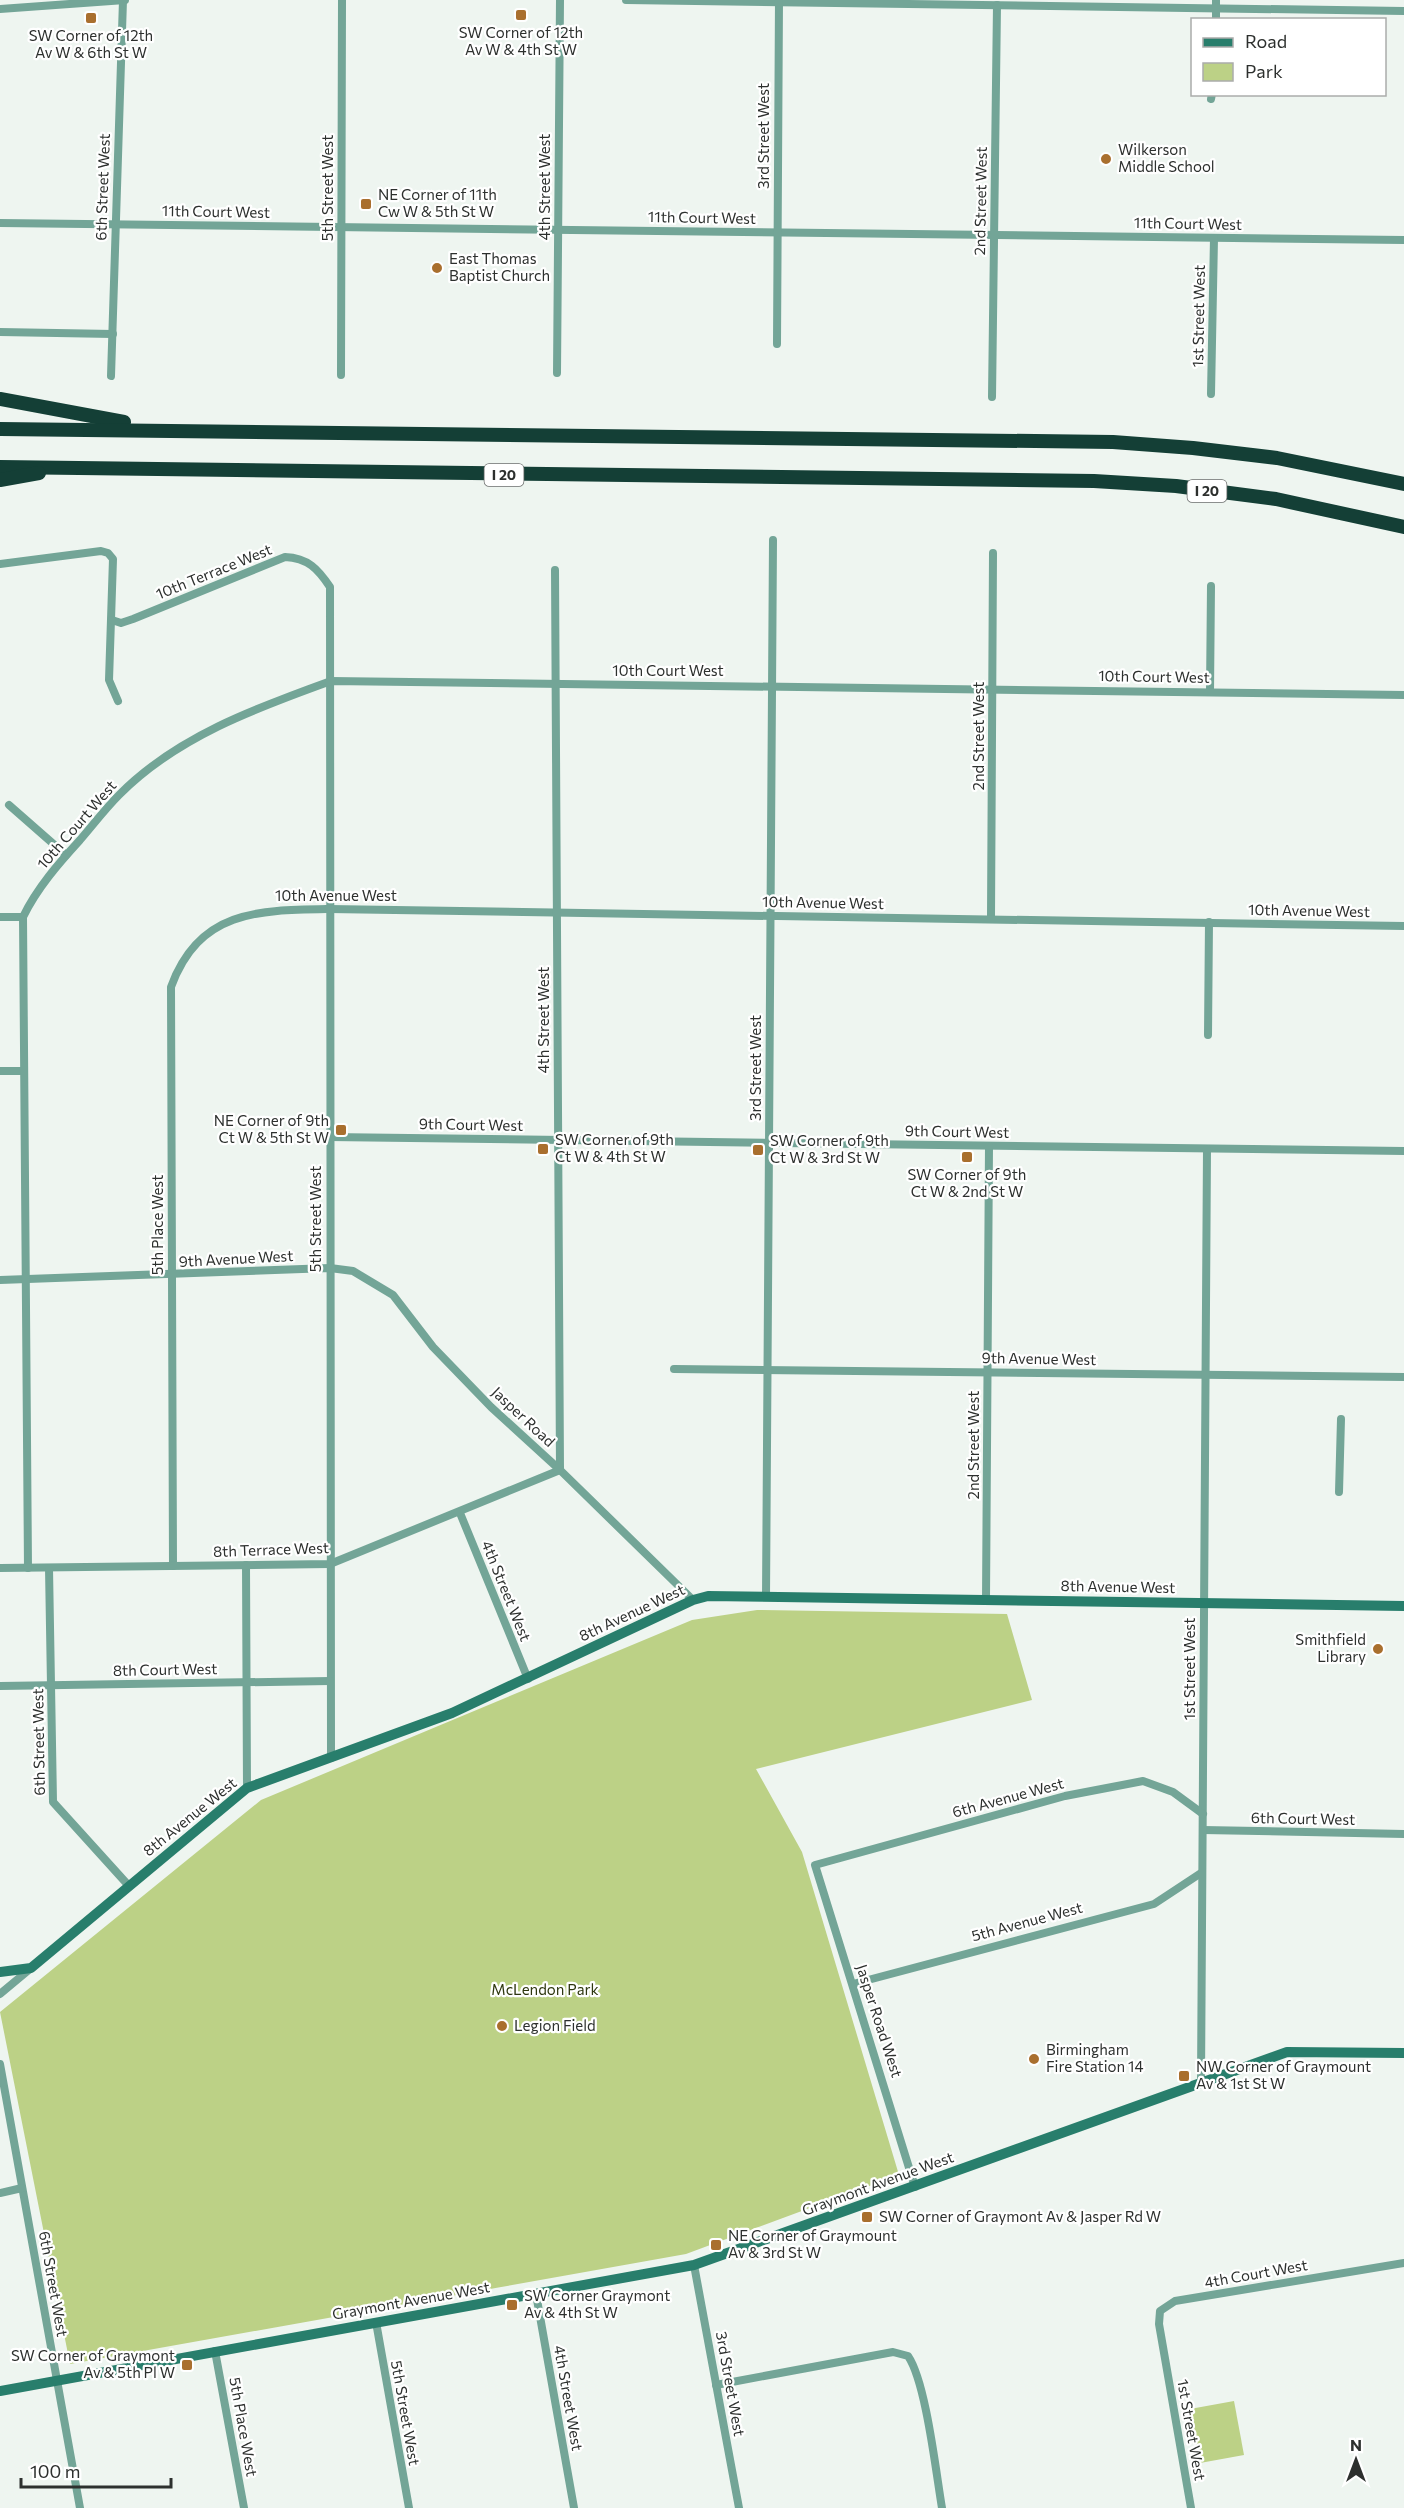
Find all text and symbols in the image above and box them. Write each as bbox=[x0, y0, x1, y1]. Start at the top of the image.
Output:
marker: SW Corner of 12th Av W & 4th St W bbox=[514, 8, 528, 22]
marker: SW Corner of 12th Av W & 6th St W bbox=[84, 11, 98, 25]
legend bbox=[1191, 18, 1386, 96]
place label: SW Corner of 12th Av W & 4th St W bbox=[459, 23, 583, 58]
place label: SW Corner of 12th Av W & 6th St W bbox=[29, 26, 153, 61]
text: Road bbox=[1245, 30, 1287, 52]
text: Park bbox=[1245, 60, 1283, 82]
street label: 3rd Street West bbox=[754, 83, 772, 189]
street label: 6th Street West bbox=[91, 133, 113, 241]
street label: 4th Street West bbox=[535, 134, 553, 240]
street label: 5th Street West bbox=[318, 135, 336, 241]
place label: Wilkerson Middle School bbox=[1118, 140, 1215, 175]
street label: 2nd Street West bbox=[970, 146, 990, 256]
marker: Wilkerson Middle School bbox=[1099, 152, 1113, 166]
place label: NE Corner of 11th Cw W & 5th St W bbox=[378, 185, 497, 220]
marker: NE Corner of 11th Cw W & 5th St W bbox=[359, 197, 373, 211]
street label: 11th Court West bbox=[162, 201, 270, 221]
street label: 11th Court West bbox=[648, 207, 756, 227]
street label: 11th Court West bbox=[1134, 213, 1242, 233]
place label: East Thomas Baptist Church bbox=[449, 249, 550, 284]
marker: East Thomas Baptist Church bbox=[430, 261, 444, 275]
street label: 1st Street West bbox=[1188, 265, 1208, 367]
road number: I 20 bbox=[484, 464, 524, 486]
road number: I 20 bbox=[1188, 480, 1226, 502]
street label: 10th Terrace West bbox=[153, 540, 274, 602]
street label: 10th Court West bbox=[612, 661, 724, 679]
street label: 10th Court West bbox=[1098, 666, 1210, 686]
street label: 2nd Street West bbox=[969, 682, 987, 790]
street label: 10th Court West bbox=[33, 776, 120, 872]
street label: 10th Avenue West bbox=[275, 886, 397, 904]
street label: 10th Avenue West bbox=[762, 892, 884, 912]
street label: 10th Avenue West bbox=[1248, 900, 1370, 920]
street label: 4th Street West bbox=[534, 967, 552, 1073]
street label: 3rd Street West bbox=[746, 1015, 764, 1121]
place label: NE Corner of 9th Ct W & 5th St W bbox=[214, 1111, 329, 1146]
street label: 9th Court West bbox=[419, 1114, 523, 1134]
street label: 9th Court West bbox=[905, 1121, 1009, 1141]
marker: NE Corner of 9th Ct W & 5th St W bbox=[334, 1123, 348, 1137]
place label: SW Corner of 9th Ct W & 4th St W bbox=[555, 1130, 674, 1165]
place label: SW Corner of 9th Ct W & 3rd St W bbox=[770, 1131, 889, 1166]
marker: SW Corner of 9th Ct W & 4th St W bbox=[536, 1142, 550, 1156]
marker: SW Corner of 9th Ct W & 3rd St W bbox=[751, 1143, 765, 1157]
marker: SW Corner of 9th Ct W & 2nd St W bbox=[960, 1150, 974, 1164]
place label: SW Corner of 9th Ct W & 2nd St W bbox=[908, 1165, 1026, 1200]
street label: 5th Street West bbox=[306, 1166, 324, 1272]
street label: 5th Place West bbox=[148, 1175, 166, 1275]
street label: 9th Avenue West bbox=[178, 1246, 294, 1270]
street label: 9th Avenue West bbox=[982, 1348, 1097, 1368]
street label: Jasper Road bbox=[488, 1383, 559, 1450]
street label: 2nd Street West bbox=[964, 1391, 982, 1499]
street label: 8th Terrace West bbox=[213, 1538, 329, 1560]
street label: 4th Street West bbox=[479, 1538, 535, 1644]
street label: 8th Avenue West bbox=[1061, 1576, 1176, 1596]
street label: 8th Avenue West bbox=[576, 1580, 687, 1644]
street label: 1st Street West bbox=[1180, 1618, 1198, 1720]
place label: Smithfield Library bbox=[1295, 1630, 1366, 1665]
marker: Smithfield Library bbox=[1371, 1642, 1385, 1656]
street label: 8th Court West bbox=[113, 1659, 217, 1679]
street label: 6th Street West bbox=[28, 1688, 48, 1796]
street label: 8th Avenue West bbox=[139, 1773, 240, 1859]
street label: 6th Avenue West bbox=[950, 1773, 1065, 1821]
street label: 6th Court West bbox=[1251, 1808, 1355, 1828]
street label: 5th Avenue West bbox=[969, 1898, 1084, 1945]
street label: Jasper Road West bbox=[853, 1962, 907, 2079]
park label: McLendon Park bbox=[491, 1980, 599, 1998]
place label: Legion Field bbox=[514, 2016, 596, 2034]
marker: Legion Field bbox=[495, 2019, 509, 2033]
place label: Birmingham Fire Station 14 bbox=[1046, 2040, 1143, 2075]
marker: Birmingham Fire Station 14 bbox=[1027, 2052, 1041, 2066]
place label: NW Corner of Graymount Av & 1st St W bbox=[1196, 2057, 1371, 2092]
marker: NW Corner of Graymount Av & 1st St W bbox=[1177, 2069, 1191, 2083]
street label: Graymont Avenue West bbox=[799, 2147, 956, 2219]
place label: SW Corner of Graymont Av & Jasper Rd W bbox=[879, 2207, 1161, 2225]
marker: SW Corner of Graymont Av & Jasper Rd W bbox=[860, 2210, 874, 2224]
place label: NE Corner of Graymount Av & 3rd St W bbox=[728, 2226, 897, 2261]
street label: 6th Street West bbox=[36, 2230, 72, 2338]
marker: NE Corner of Graymount Av & 3rd St W bbox=[709, 2238, 723, 2252]
street label: 4th Court West bbox=[1203, 2255, 1309, 2291]
street label: Graymont Avenue West bbox=[331, 2277, 491, 2323]
place label: SW Corner Graymont Av & 4th St W bbox=[524, 2286, 670, 2321]
marker: SW Corner Graymont Av & 4th St W bbox=[505, 2298, 519, 2312]
street label: 3rd Street West bbox=[713, 2330, 749, 2438]
street label: 4th Street West bbox=[551, 2344, 587, 2452]
place label: SW Corner of Graymont Av & 5th Pl W bbox=[11, 2346, 175, 2381]
marker: SW Corner of Graymont Av & 5th Pl W bbox=[180, 2358, 194, 2372]
street label: 5th Street West bbox=[388, 2359, 424, 2467]
street label: 5th Place West bbox=[226, 2376, 262, 2478]
street label: 1st Street West bbox=[1174, 2378, 1210, 2482]
north arrow bbox=[1326, 2430, 1386, 2490]
text: N bbox=[1350, 2435, 1362, 2454]
scale bar bbox=[21, 2451, 171, 2489]
text: 100 m bbox=[30, 2460, 80, 2482]

